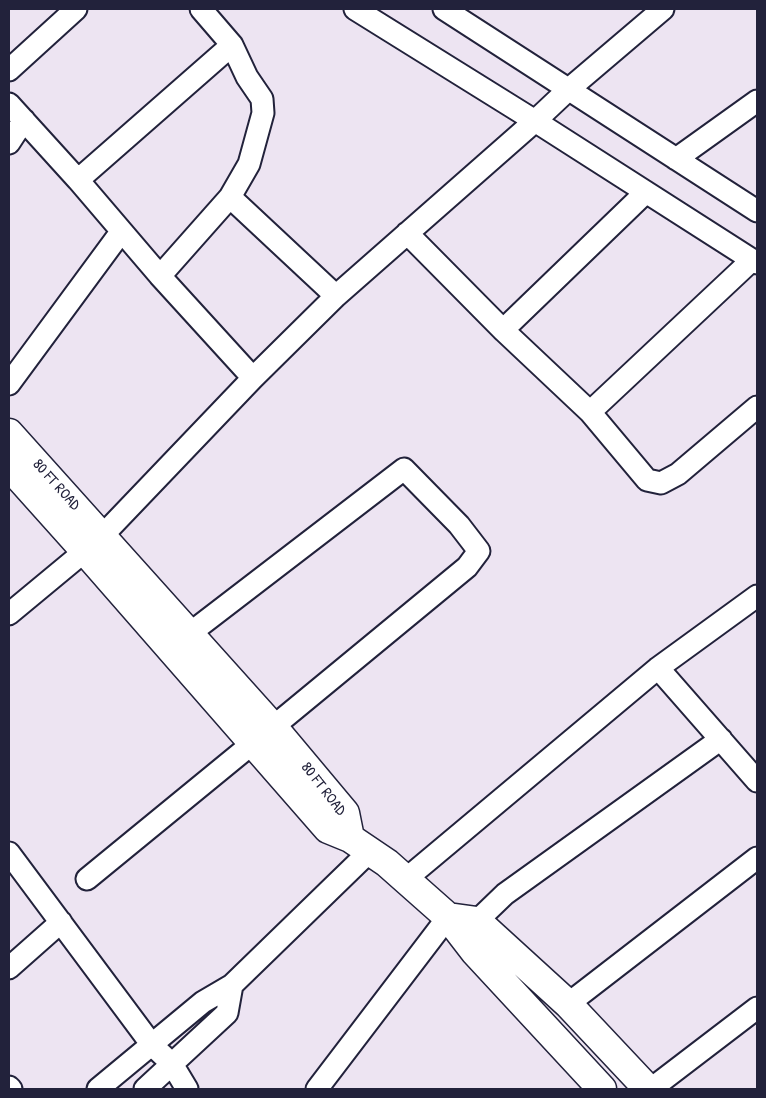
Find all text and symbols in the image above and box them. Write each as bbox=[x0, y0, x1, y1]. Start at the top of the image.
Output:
street label: 80 FT ROAD bbox=[28, 456, 84, 514]
street label: 80 FT ROAD bbox=[297, 759, 349, 819]

